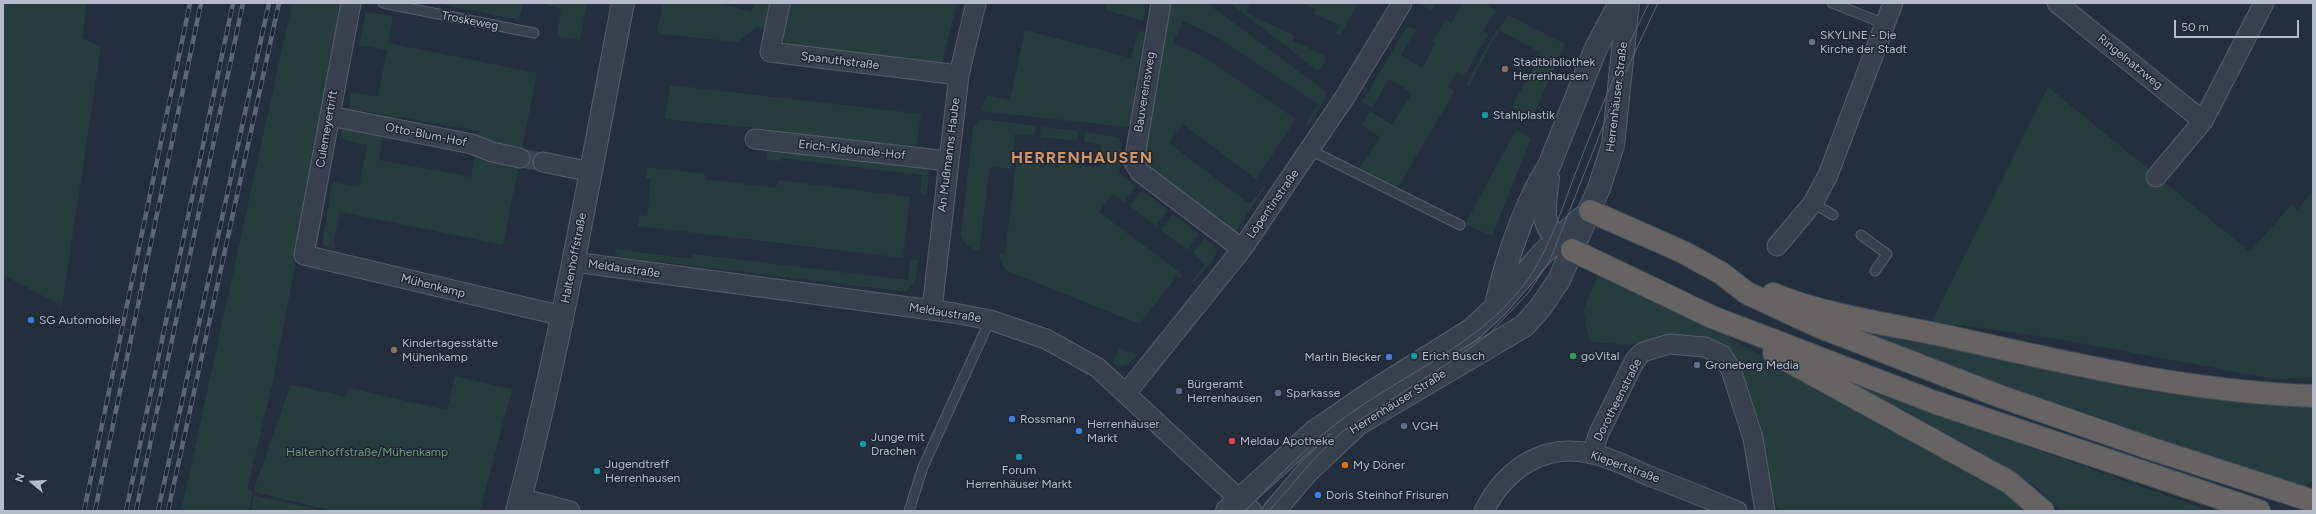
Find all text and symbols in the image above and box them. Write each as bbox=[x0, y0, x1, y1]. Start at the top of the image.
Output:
street label: Troskeweg bbox=[440, 8, 500, 34]
scale bar bbox=[2176, 12, 2301, 38]
text: 50 m bbox=[2181, 20, 2209, 34]
place label: SKYLINE - Die Kirche der Stadt bbox=[1820, 28, 1907, 56]
street label: Ringelnatzweg bbox=[2095, 31, 2165, 93]
marker: SKYLINE - Die Kirche der Stadt bbox=[1807, 37, 1817, 47]
street label: Herrenhäuser Straße bbox=[1603, 41, 1631, 153]
street label: Spanuthstraße bbox=[800, 49, 880, 73]
street label: Bauvereinsweg bbox=[1132, 51, 1158, 133]
place label: Stadtbibliothek Herrenhausen bbox=[1513, 55, 1595, 83]
marker: Stadtbibliothek Herrenhausen bbox=[1500, 64, 1510, 74]
street label: Culemeyertrift bbox=[313, 89, 341, 169]
street label: An Mußmanns Haube bbox=[935, 97, 963, 213]
place label: Stahlplastik bbox=[1493, 108, 1555, 122]
marker: Stahlplastik bbox=[1480, 110, 1490, 120]
street label: Otto-Blum-Hof bbox=[384, 120, 468, 150]
street label: Erich-Klabunde-Hof bbox=[798, 137, 906, 163]
district label: HERRENHAUSEN bbox=[1011, 148, 1153, 168]
street label: Löpentinstraße bbox=[1244, 167, 1302, 241]
street label: Haltenhoffstraße bbox=[558, 212, 590, 304]
street label: Meldaustraße bbox=[587, 257, 661, 281]
street label: Mühenkamp bbox=[399, 271, 467, 301]
street label: Meldaustraße bbox=[908, 300, 982, 326]
place label: SG Automobile bbox=[39, 313, 121, 327]
marker: SG Automobile bbox=[26, 315, 36, 325]
place label: Kindertagesstätte Mühenkamp bbox=[402, 336, 498, 364]
marker: Kindertagesstätte Mühenkamp bbox=[389, 345, 399, 355]
place label: Erich Busch bbox=[1422, 349, 1485, 363]
place label: goVital bbox=[1581, 349, 1619, 363]
place label: Martin Blecker bbox=[1304, 350, 1381, 364]
marker: Erich Busch bbox=[1409, 351, 1419, 361]
marker: goVital bbox=[1568, 351, 1578, 361]
marker: Martin Blecker bbox=[1384, 352, 1394, 362]
street label: Dorotheenstraße bbox=[1591, 356, 1645, 444]
place label: Groneberg Media bbox=[1705, 358, 1799, 372]
marker: Groneberg Media bbox=[1692, 360, 1702, 370]
street label: Herrenhäuser Straße bbox=[1347, 366, 1449, 438]
place label: Bürgeramt Herrenhausen bbox=[1187, 377, 1262, 405]
marker: Bürgeramt Herrenhausen bbox=[1174, 386, 1184, 396]
place label: Sparkasse bbox=[1286, 386, 1340, 400]
marker: Sparkasse bbox=[1273, 388, 1283, 398]
place label: Rossmann bbox=[1020, 412, 1075, 426]
marker: Rossmann bbox=[1007, 414, 1017, 424]
place label: Herrenhäuser Markt bbox=[1087, 417, 1160, 445]
place label: VGH bbox=[1412, 419, 1438, 433]
marker: VGH bbox=[1399, 421, 1409, 431]
marker: Herrenhäuser Markt bbox=[1074, 426, 1084, 436]
place label: Junge mit Drachen bbox=[871, 430, 925, 458]
place label: Meldau Apotheke bbox=[1240, 434, 1334, 448]
marker: Meldau Apotheke bbox=[1227, 436, 1237, 446]
marker: Junge mit Drachen bbox=[858, 439, 868, 449]
park label: Haltenhoffstraße/Mühenkamp bbox=[286, 445, 448, 459]
street label: Kiepertstraße bbox=[1588, 448, 1662, 486]
marker: Forum Herrenhäuser Markt bbox=[1014, 452, 1024, 462]
place label: Jugendtreff Herrenhausen bbox=[605, 457, 680, 485]
place label: My Döner bbox=[1353, 458, 1405, 472]
marker: My Döner bbox=[1340, 460, 1350, 470]
north arrow bbox=[12, 462, 52, 502]
place label: Forum Herrenhäuser Markt bbox=[966, 463, 1072, 491]
marker: Jugendtreff Herrenhausen bbox=[592, 466, 602, 476]
text: N bbox=[13, 472, 28, 484]
place label: Doris Steinhof Frisuren bbox=[1326, 488, 1448, 502]
marker: Doris Steinhof Frisuren bbox=[1313, 490, 1323, 500]

